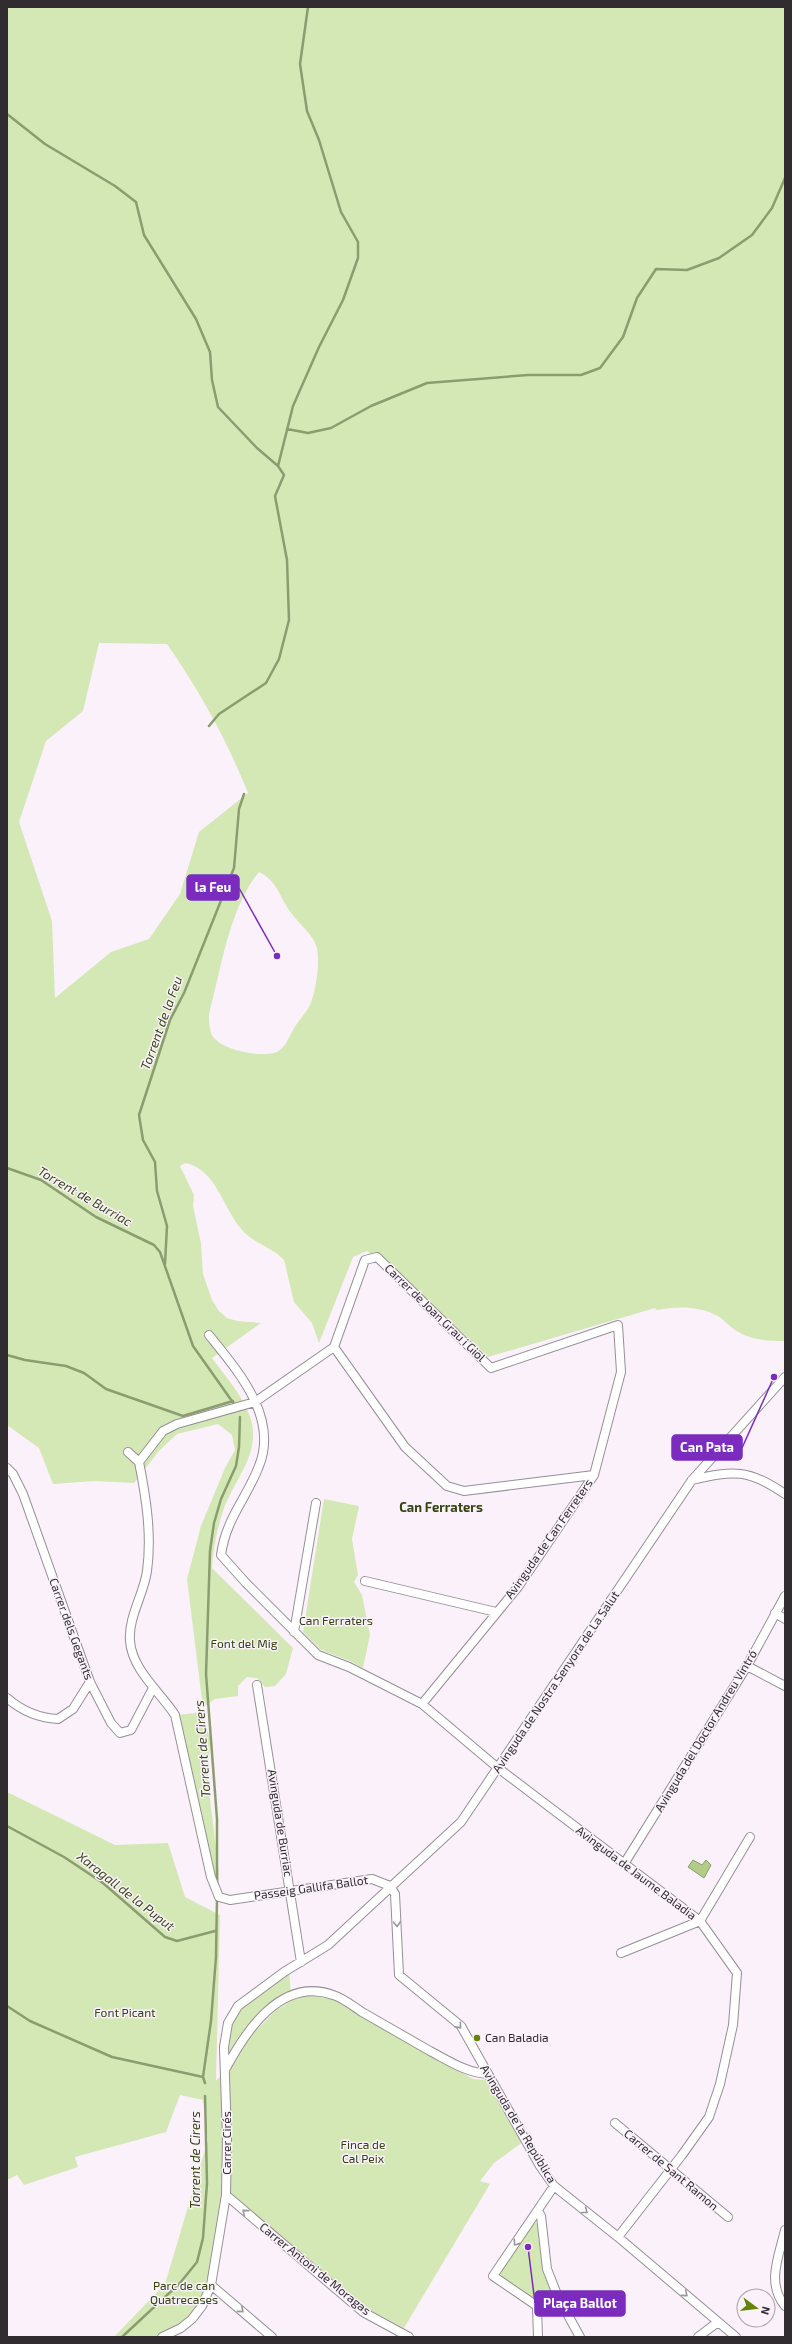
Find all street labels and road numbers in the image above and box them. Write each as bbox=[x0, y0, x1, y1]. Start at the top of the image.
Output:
street label: Carrer de Joan Grau i Giol bbox=[382, 1261, 489, 1364]
street label: Avinguda de Can Ferreters bbox=[501, 1476, 595, 1601]
street label: Carrer dels Gegants bbox=[47, 1576, 97, 1681]
street label: Avinguda de Nostra Senyora de La Salut bbox=[489, 1588, 622, 1775]
street label: Avinguda del Doctor Andreu Vintró bbox=[651, 1647, 759, 1814]
street label: Avinguda de Burriac bbox=[266, 1768, 296, 1878]
street label: Avinguda de Jaume Baladia bbox=[574, 1822, 699, 1922]
street label: Passeig Gallifa Ballot bbox=[253, 1872, 369, 1902]
street label: Avinguda de la República bbox=[478, 2062, 560, 2185]
street label: Carrer Cirés bbox=[219, 2111, 233, 2175]
street label: Carrer de Sant Ramon bbox=[622, 2126, 722, 2213]
street label: Carrer Antoni de Moragas bbox=[257, 2219, 374, 2317]

